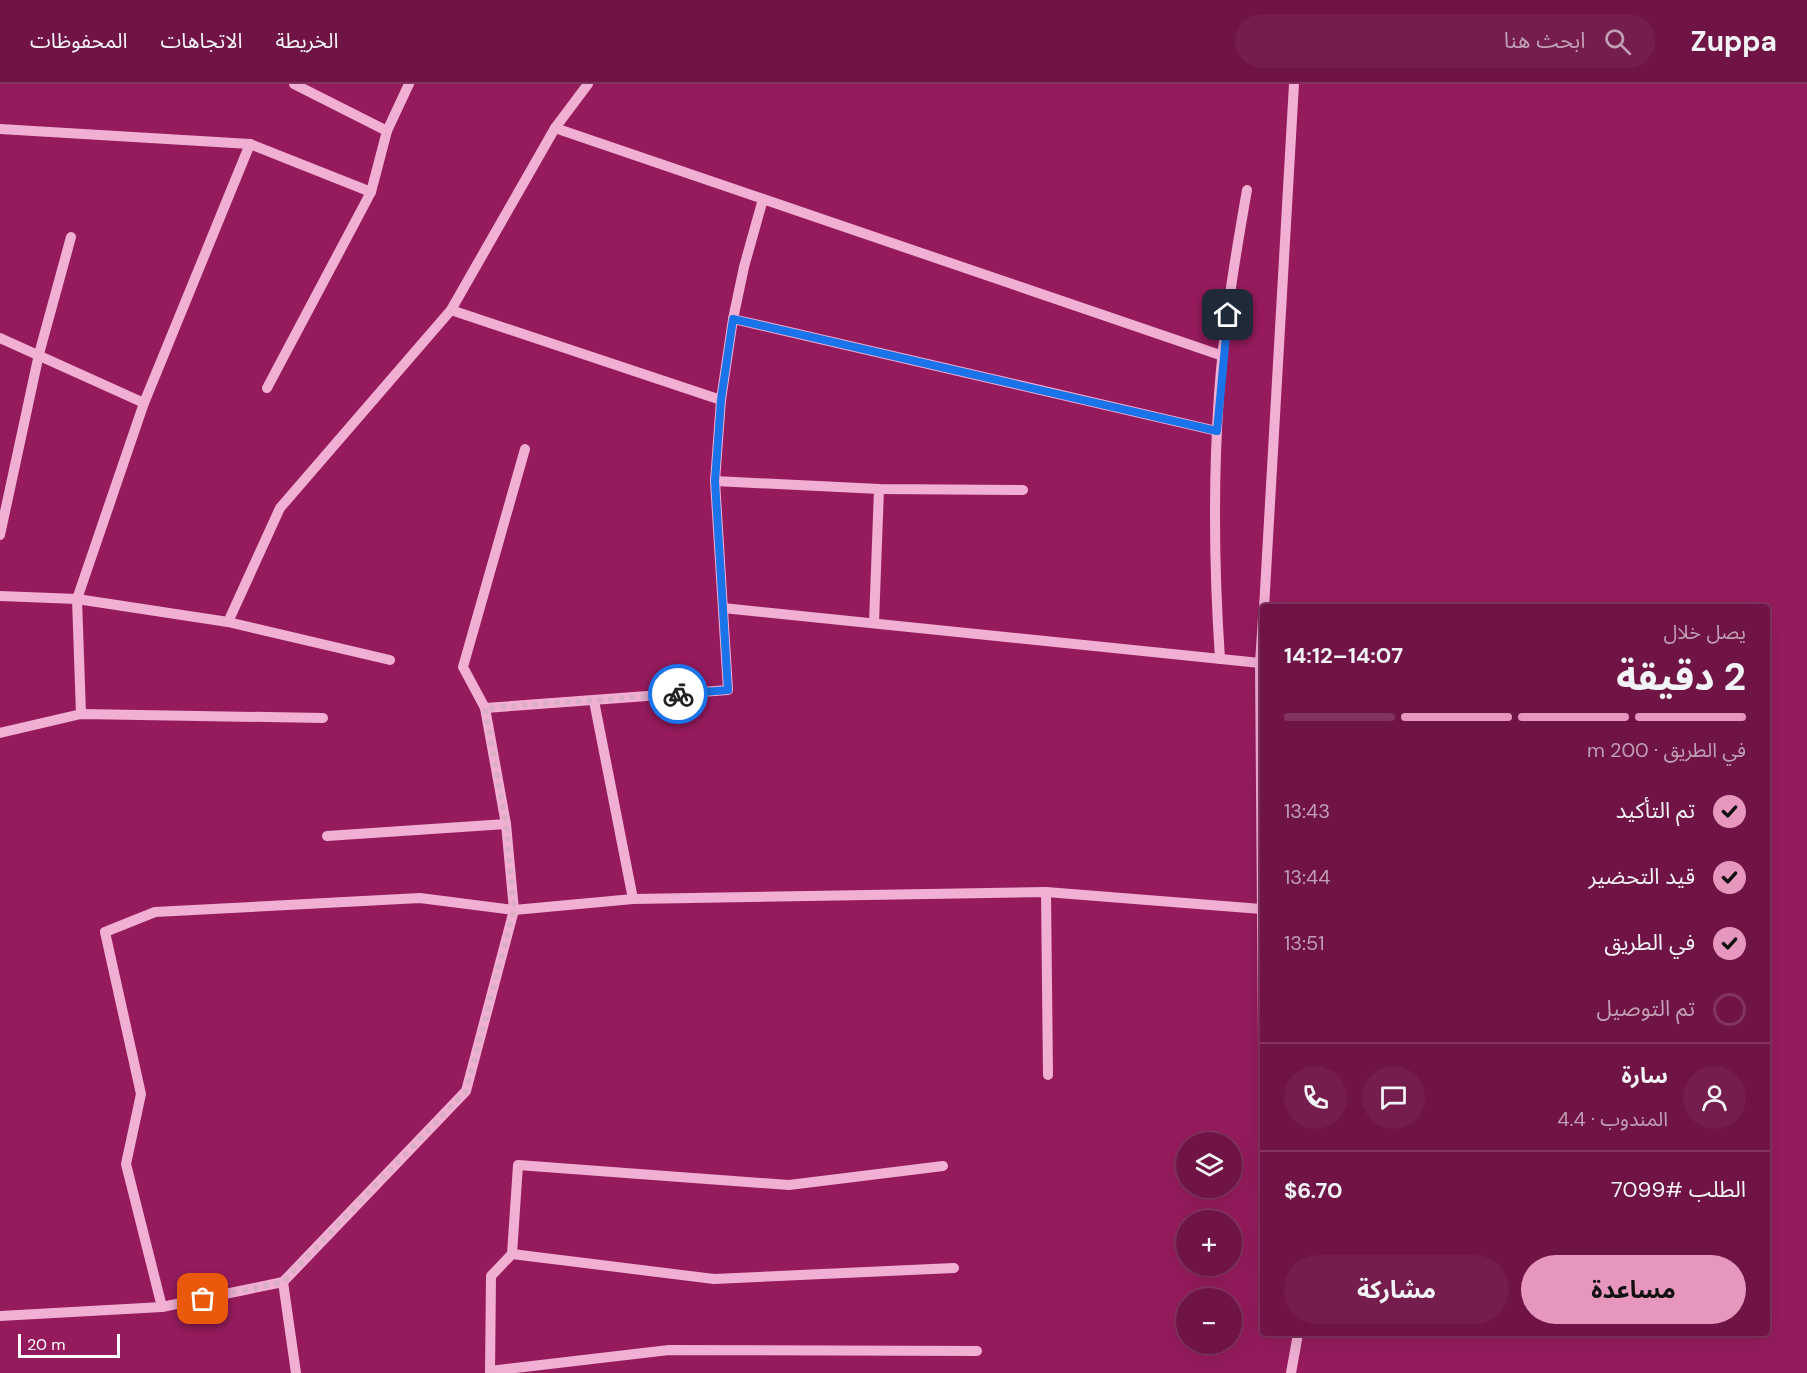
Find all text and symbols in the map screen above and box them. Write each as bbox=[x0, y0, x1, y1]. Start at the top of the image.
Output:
search box bbox=[1235, 14, 1655, 68]
text: Zuppa bbox=[1691, 23, 1777, 60]
icon: search bbox=[1601, 25, 1634, 58]
text: ابحث هنا bbox=[1504, 26, 1586, 55]
text: المحفوظات bbox=[30, 27, 127, 55]
text: الاتجاهات bbox=[160, 27, 242, 55]
text: الخريطة bbox=[275, 27, 338, 55]
pin bbox=[1202, 289, 1253, 340]
icon: home bbox=[1211, 298, 1244, 331]
text: يصل خلال bbox=[1663, 619, 1746, 645]
text: 14:07–14:12 bbox=[1284, 641, 1403, 670]
text: 2 دقيقة bbox=[1616, 651, 1746, 702]
courier bbox=[648, 664, 708, 724]
icon: bike bbox=[662, 678, 695, 711]
text: في الطريق · 200 m bbox=[1587, 737, 1746, 763]
icon: check bbox=[1713, 795, 1746, 828]
text: تم التأكيد bbox=[1616, 796, 1695, 825]
text: 13:43 bbox=[1284, 798, 1330, 824]
icon: check bbox=[1713, 861, 1746, 894]
text: قيد التحضير bbox=[1588, 862, 1695, 891]
text: 13:44 bbox=[1284, 864, 1330, 890]
icon: check bbox=[1713, 927, 1746, 960]
text: في الطريق bbox=[1604, 928, 1695, 957]
text: 13:51 bbox=[1284, 930, 1325, 956]
text: تم التوصيل bbox=[1597, 994, 1695, 1023]
text: سارة bbox=[1622, 1061, 1668, 1090]
button: phone bbox=[1284, 1066, 1347, 1129]
button: chat bbox=[1362, 1066, 1425, 1129]
button: person bbox=[1683, 1066, 1746, 1129]
text: المندوب · 4.4 bbox=[1557, 1106, 1668, 1132]
map controls bbox=[1176, 1132, 1242, 1354]
button: layers bbox=[1176, 1132, 1242, 1198]
text: الطلب #7099 bbox=[1611, 1175, 1746, 1204]
text: $6.70 bbox=[1284, 1176, 1343, 1205]
button: + bbox=[1176, 1210, 1242, 1276]
button: مشاركة bbox=[1284, 1255, 1509, 1324]
button: مساعدة bbox=[1521, 1255, 1746, 1324]
pin bbox=[177, 1273, 228, 1324]
icon: bag bbox=[186, 1282, 219, 1315]
button: − bbox=[1176, 1288, 1242, 1354]
scale bar bbox=[18, 1331, 120, 1358]
text: 20 m bbox=[27, 1334, 66, 1355]

